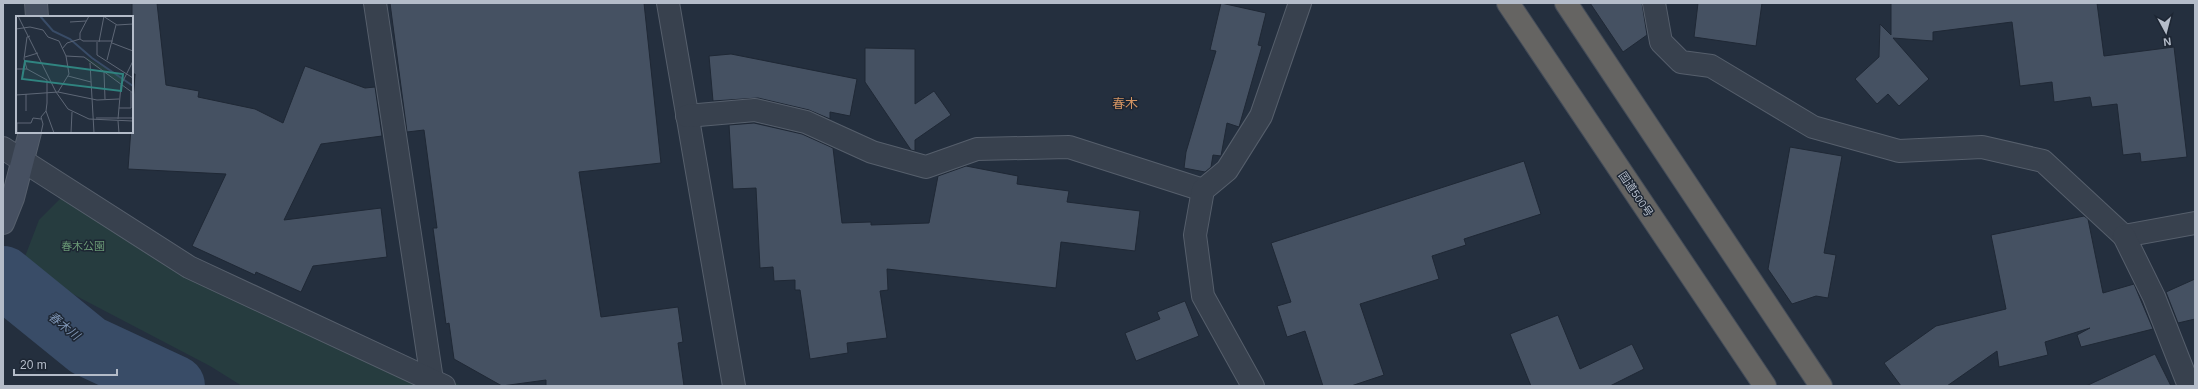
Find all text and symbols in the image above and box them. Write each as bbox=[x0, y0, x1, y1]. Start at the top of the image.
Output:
north arrow bbox=[2146, 12, 2186, 52]
inset map bbox=[16, 16, 133, 133]
text: N bbox=[2162, 35, 2172, 48]
district label: 春木 bbox=[1112, 96, 1138, 111]
street label: 国道500号 bbox=[1617, 169, 1655, 219]
park label: 春木公園 bbox=[61, 240, 105, 252]
water label: 春木川 bbox=[46, 309, 84, 344]
scale bar bbox=[14, 351, 117, 377]
text: 20 m bbox=[20, 358, 47, 372]

